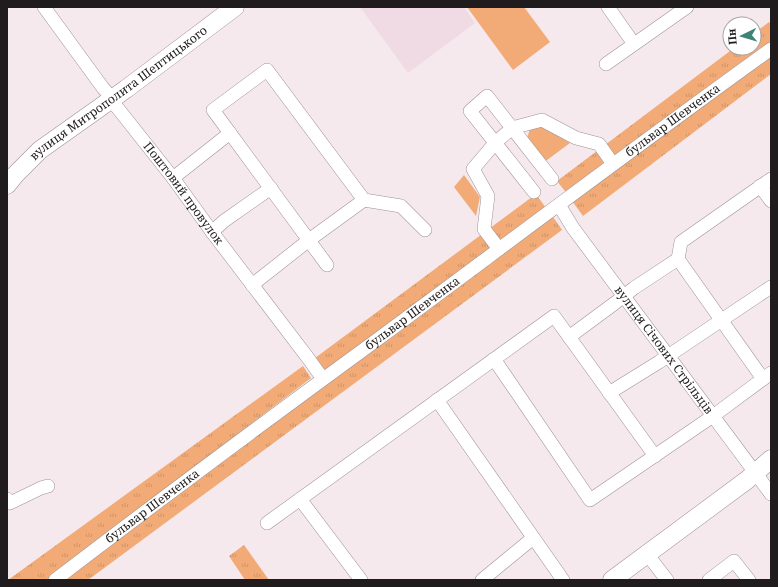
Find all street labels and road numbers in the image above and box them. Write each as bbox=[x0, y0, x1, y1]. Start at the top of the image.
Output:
street label: вулиця Митрополита Шептицького bbox=[25, 22, 211, 164]
street label: бульвар Шевченка bbox=[622, 79, 724, 161]
street label: Поштовий провулок bbox=[140, 138, 228, 249]
street label: бульвар Шевченка bbox=[361, 272, 463, 354]
street label: вулиця Січових Стрільців bbox=[611, 282, 718, 418]
street label: бульвар Шевченка bbox=[101, 465, 203, 547]

